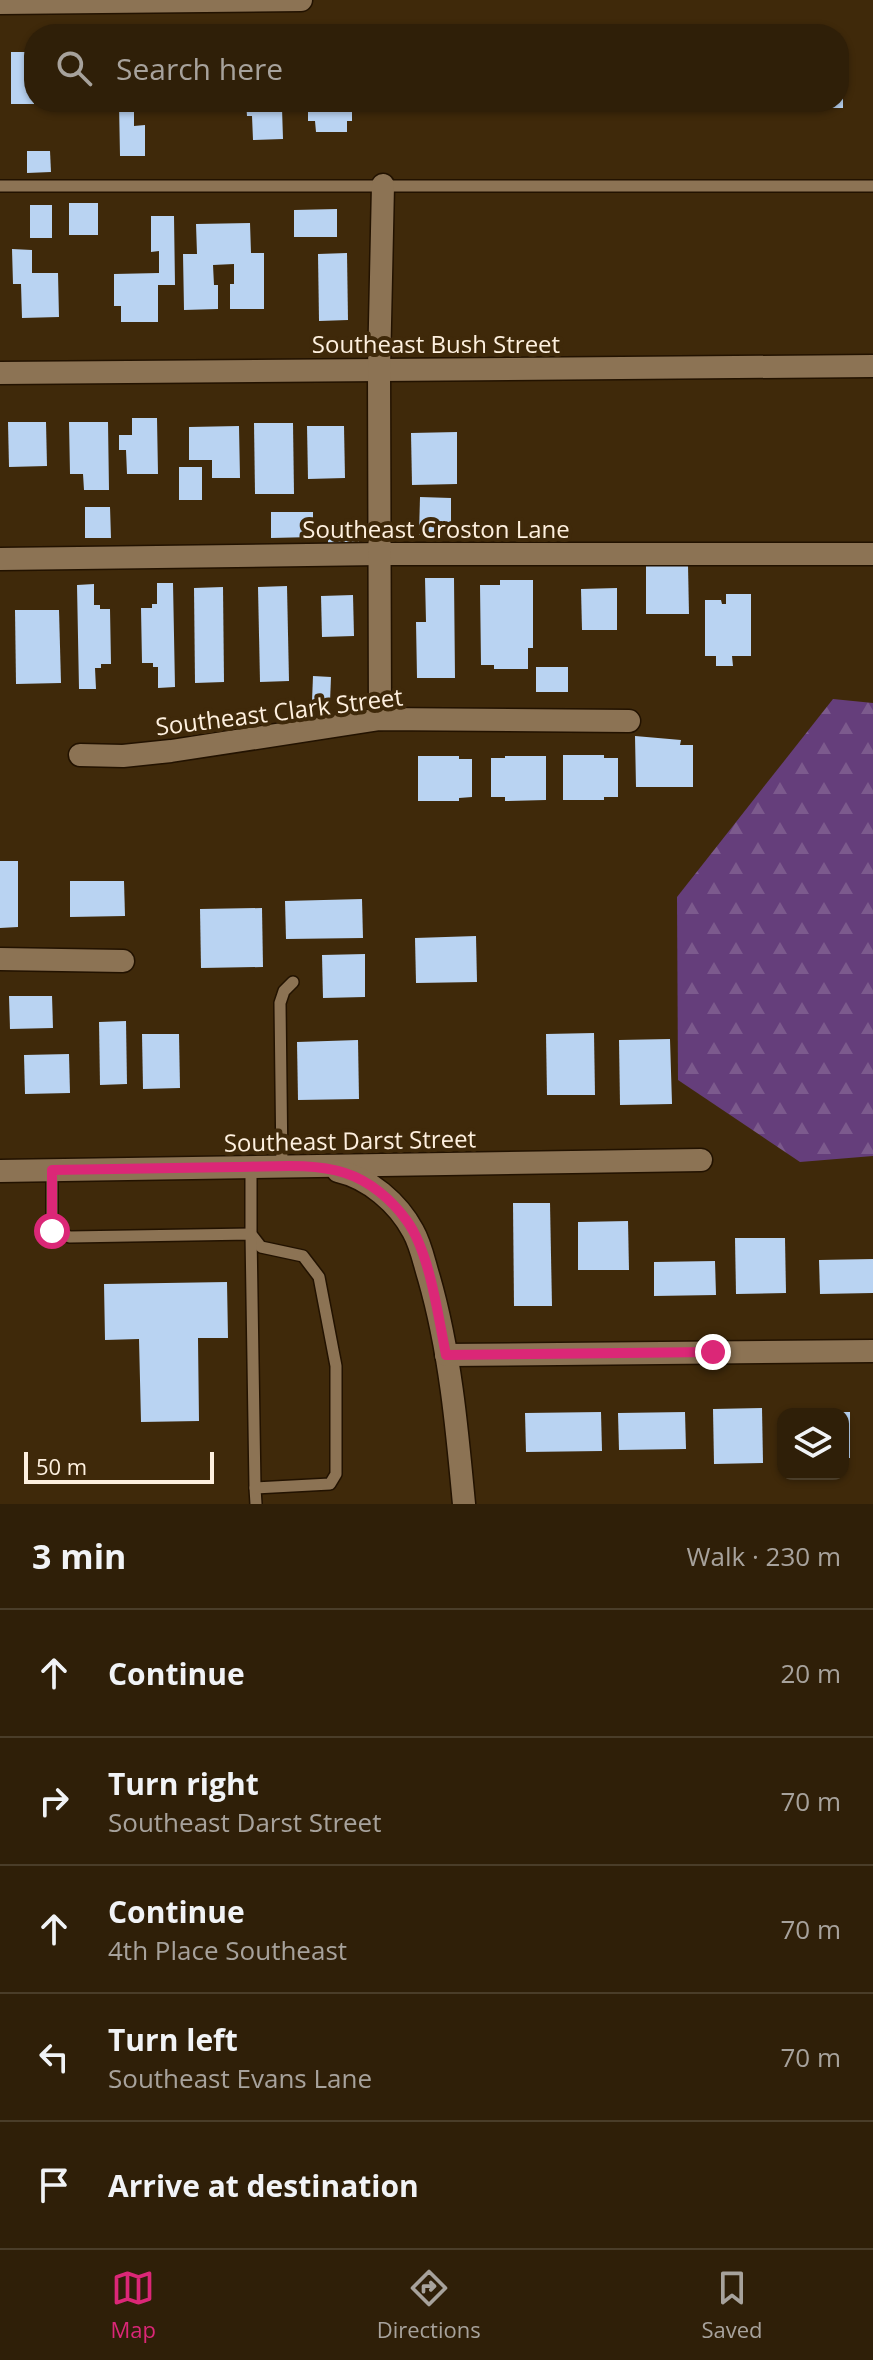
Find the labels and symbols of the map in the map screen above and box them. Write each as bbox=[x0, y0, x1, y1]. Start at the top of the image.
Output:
street label: Southeast Bush Street bbox=[312, 327, 560, 360]
street label: Southeast Croston Lane bbox=[302, 512, 570, 545]
street label: Southeast Clark Street bbox=[154, 679, 404, 743]
street label: Southeast Darst Street bbox=[224, 1121, 476, 1159]
route start bbox=[34, 1213, 70, 1249]
route end bbox=[695, 1334, 731, 1370]
scale bar bbox=[24, 1448, 214, 1484]

